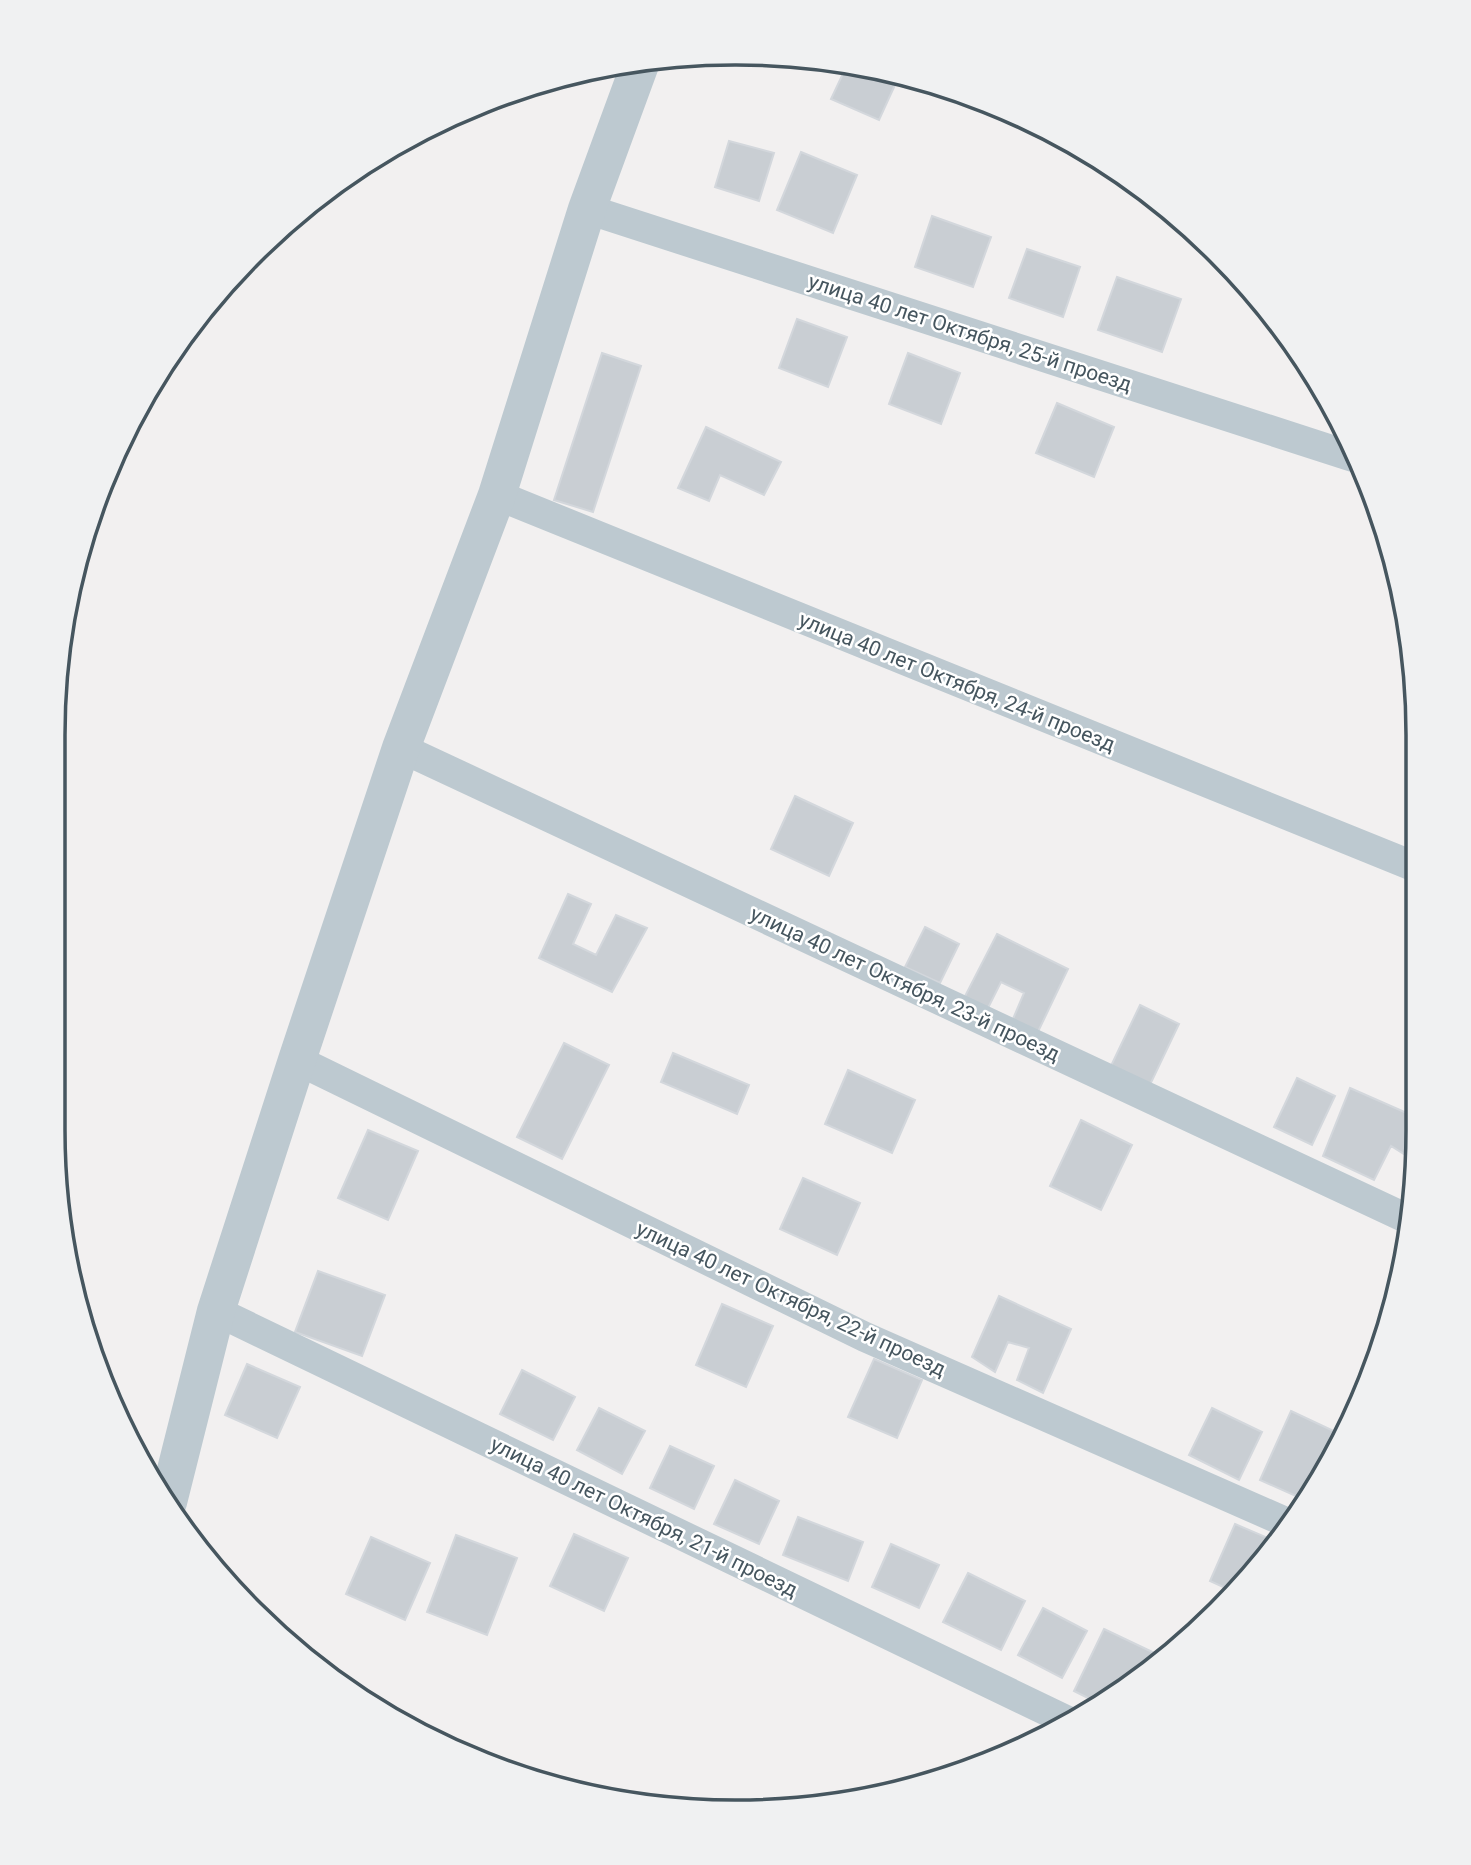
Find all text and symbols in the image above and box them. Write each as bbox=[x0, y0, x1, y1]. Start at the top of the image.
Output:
street label: улица 40 лет Октября, 25-й проезд bbox=[805, 269, 1135, 397]
street label: улица 40 лет Октября, 24-й проезд bbox=[795, 607, 1119, 757]
street label: улица 40 лет Октября, 23-й проезд bbox=[746, 902, 1064, 1067]
street label: улица 40 лет Октября, 22-й проезд bbox=[632, 1217, 950, 1382]
street label: улица 40 лет Октября, 21-й проезд bbox=[486, 1432, 802, 1602]

